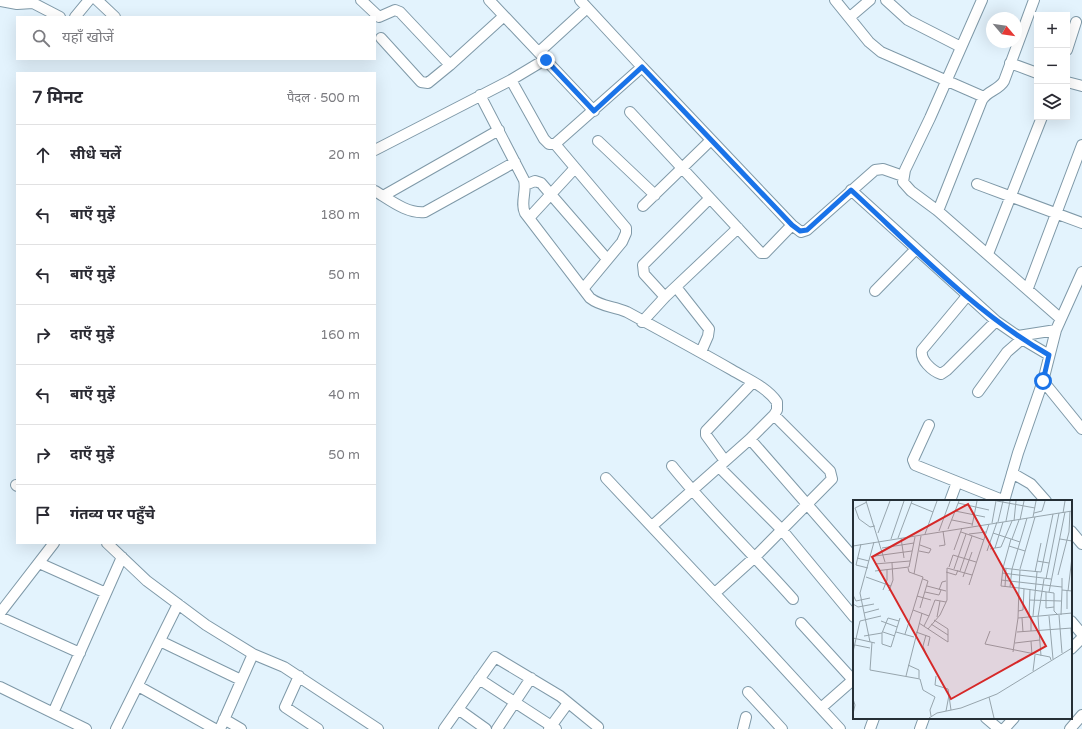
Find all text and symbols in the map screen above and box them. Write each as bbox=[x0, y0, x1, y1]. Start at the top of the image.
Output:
north arrow bbox=[986, 12, 1022, 48]
map controls bbox=[1034, 12, 1070, 120]
button: + bbox=[1034, 12, 1070, 48]
search box bbox=[16, 16, 376, 60]
icon: search bbox=[30, 27, 52, 49]
text: यहाँ खोजें bbox=[62, 28, 114, 46]
button: − bbox=[1034, 48, 1070, 84]
route end bbox=[537, 51, 555, 69]
button: layers bbox=[1034, 84, 1070, 120]
text: 7 मिनट bbox=[32, 87, 83, 108]
text: पैदल · 500 m bbox=[287, 90, 360, 106]
icon: ahead bbox=[32, 144, 54, 166]
text: सीधे चलें bbox=[70, 145, 121, 163]
text: 20 m bbox=[328, 147, 360, 163]
icon: left bbox=[32, 204, 54, 226]
text: बाएँ मुड़ें bbox=[70, 205, 115, 223]
text: 180 m bbox=[320, 207, 360, 223]
icon: left bbox=[32, 264, 54, 286]
text: बाएँ मुड़ें bbox=[70, 265, 115, 283]
text: 50 m bbox=[328, 267, 360, 283]
icon: right bbox=[32, 324, 54, 346]
text: दाएँ मुड़ें bbox=[70, 325, 114, 343]
text: 160 m bbox=[320, 327, 360, 343]
route start bbox=[1034, 372, 1052, 390]
icon: left bbox=[32, 384, 54, 406]
text: बाएँ मुड़ें bbox=[70, 385, 115, 403]
text: 40 m bbox=[328, 387, 360, 403]
icon: right bbox=[32, 444, 54, 466]
text: दाएँ मुड़ें bbox=[70, 445, 114, 463]
text: 50 m bbox=[328, 447, 360, 463]
inset map bbox=[853, 500, 1072, 719]
icon: arrive bbox=[32, 504, 54, 526]
text: गंतव्य पर पहुँचे bbox=[70, 505, 155, 523]

